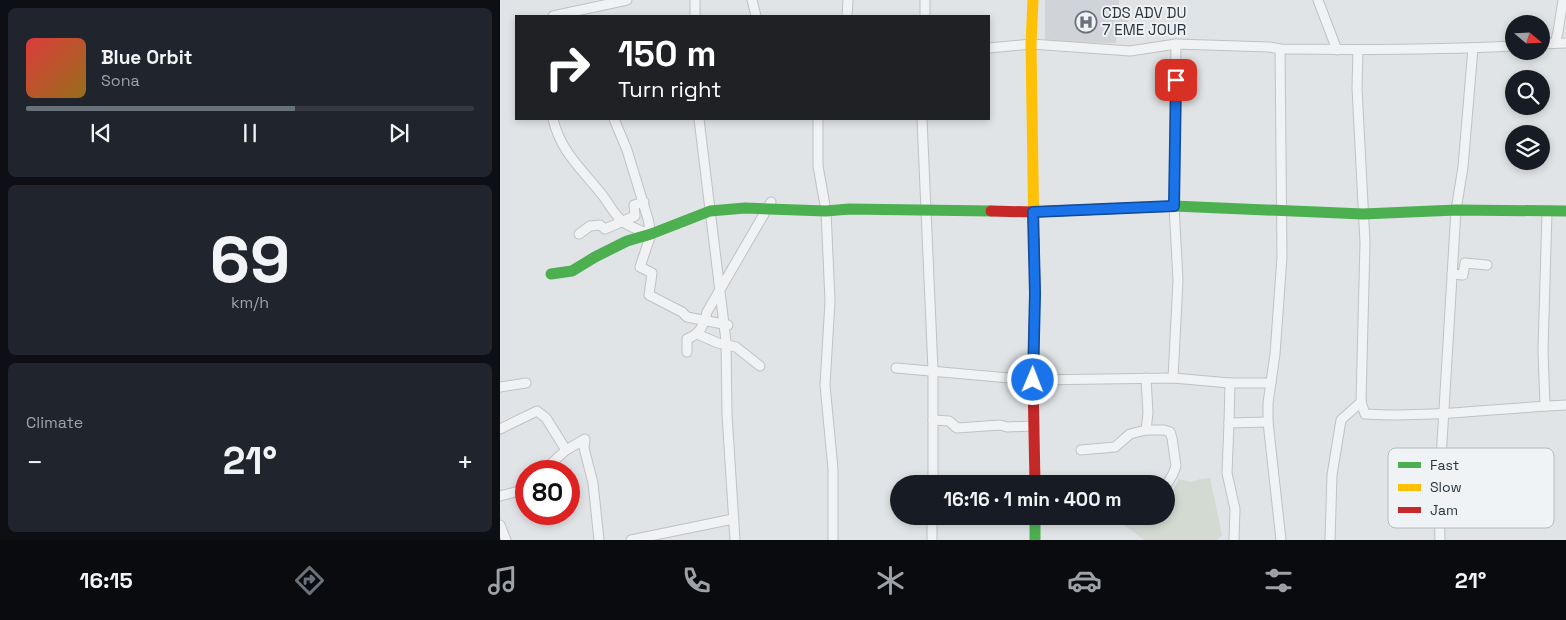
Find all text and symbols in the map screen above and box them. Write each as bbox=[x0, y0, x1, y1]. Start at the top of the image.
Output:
place label: CDS ADV DU 7 EME JOUR bbox=[1102, 3, 1186, 39]
hospital icon: CDS ADV DU 7 EME JOUR bbox=[1074, 10, 1098, 34]
north arrow bbox=[1505, 15, 1550, 60]
map controls bbox=[1505, 15, 1550, 170]
text: 150 m bbox=[618, 32, 716, 76]
icon: right bbox=[535, 35, 600, 100]
text: Blue Orbit bbox=[101, 45, 192, 70]
pin bbox=[1155, 59, 1197, 101]
icon: arrive bbox=[1162, 66, 1190, 94]
text: Sona bbox=[101, 70, 140, 91]
button: search bbox=[1505, 70, 1550, 115]
text: Turn right bbox=[618, 75, 721, 103]
icon: previous bbox=[87, 119, 115, 147]
icon: pause bbox=[236, 119, 264, 147]
icon: next bbox=[385, 119, 413, 147]
button: layers bbox=[1505, 125, 1550, 170]
text: 69 bbox=[210, 218, 290, 301]
text: km/h bbox=[231, 292, 269, 313]
position arrow bbox=[1006, 353, 1058, 405]
text: Climate bbox=[26, 412, 83, 433]
text: 21° bbox=[223, 437, 277, 485]
text: − bbox=[26, 444, 43, 480]
text: + bbox=[457, 444, 474, 480]
legend bbox=[1388, 448, 1554, 528]
text: Fast bbox=[1430, 456, 1459, 474]
speed limit sign: 80 bbox=[515, 460, 580, 525]
text: Slow bbox=[1430, 478, 1462, 496]
text: 16:16 · 1 min · 400 m bbox=[943, 487, 1122, 512]
text: Jam bbox=[1430, 501, 1458, 519]
icon: directions bbox=[292, 563, 327, 598]
icon: music bbox=[485, 563, 520, 598]
icon: phone bbox=[679, 563, 714, 598]
icon: climate bbox=[873, 563, 908, 598]
icon: car bbox=[1067, 563, 1102, 598]
icon: filters bbox=[1261, 563, 1296, 598]
text: 16:15 bbox=[79, 566, 133, 594]
text: 21° bbox=[1455, 566, 1487, 594]

